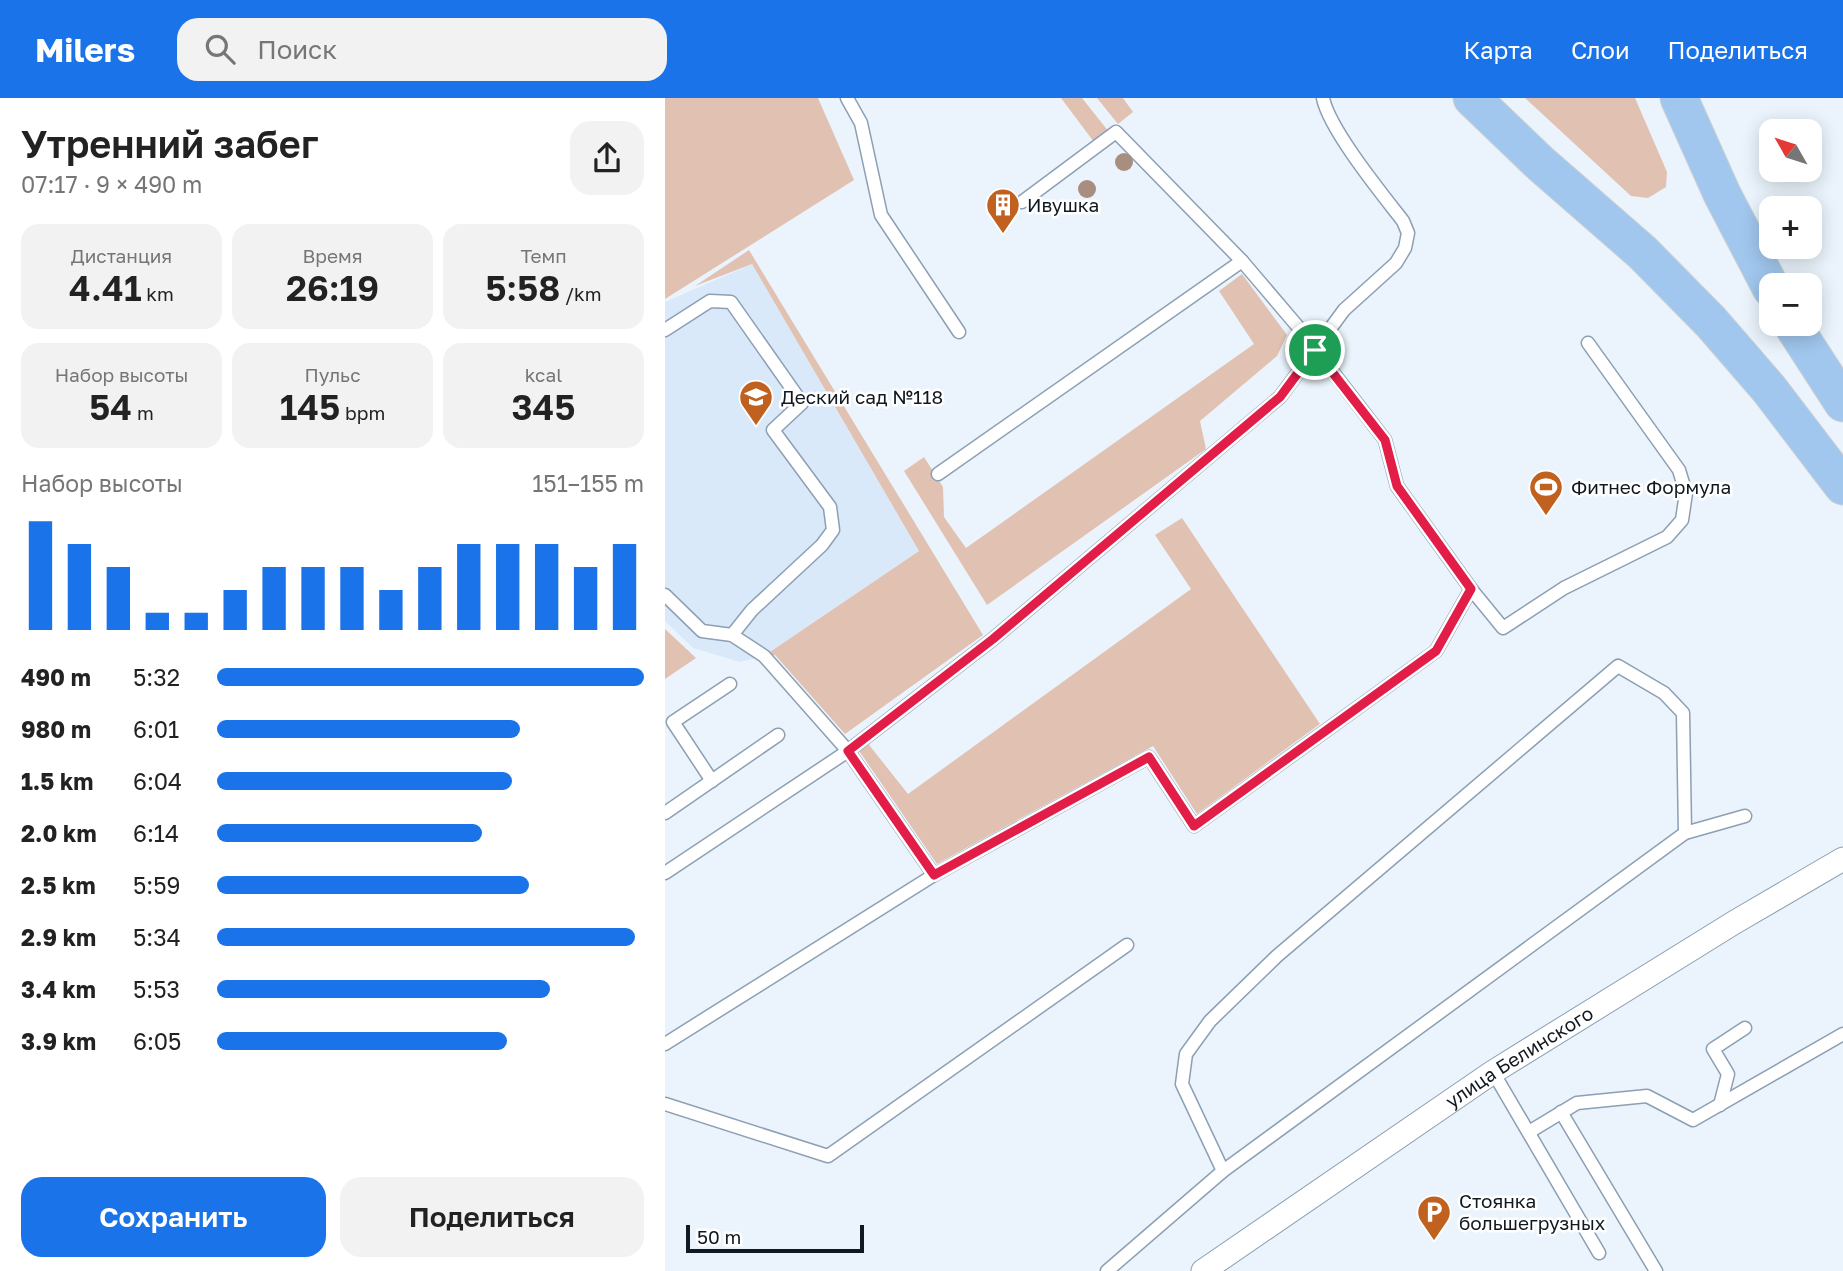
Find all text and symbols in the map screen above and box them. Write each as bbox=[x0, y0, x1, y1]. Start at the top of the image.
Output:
search box bbox=[177, 18, 667, 81]
text: Milers bbox=[35, 30, 135, 69]
icon: search bbox=[201, 30, 239, 68]
text: Поиск bbox=[257, 34, 337, 65]
text: Карта bbox=[1463, 35, 1533, 64]
text: Слои bbox=[1571, 35, 1630, 64]
text: Поделиться bbox=[1668, 35, 1808, 64]
north arrow bbox=[1759, 119, 1822, 182]
map controls bbox=[1759, 119, 1822, 336]
text: Утренний забег bbox=[21, 121, 319, 166]
button: share bbox=[570, 121, 644, 195]
text: 07:17 · 9 × 490 m bbox=[21, 170, 202, 198]
building icon: Ивушка bbox=[984, 186, 1022, 235]
place label: Ивушка bbox=[1027, 193, 1099, 216]
button: + bbox=[1759, 196, 1822, 259]
text: Дистанция bbox=[71, 244, 172, 267]
text: Время bbox=[303, 244, 362, 267]
text: Темп bbox=[520, 244, 567, 267]
text: 4.41 bbox=[69, 267, 142, 309]
text: 26:19 bbox=[286, 267, 379, 309]
text: 5:58 bbox=[485, 267, 560, 309]
button: − bbox=[1759, 273, 1822, 336]
text: km bbox=[142, 282, 174, 305]
text: /km bbox=[560, 282, 602, 305]
pin bbox=[1285, 320, 1345, 380]
icon: arrive bbox=[1296, 331, 1334, 369]
text: Набор высоты bbox=[55, 363, 188, 386]
text: Пульс bbox=[304, 363, 361, 386]
text: kcal bbox=[525, 363, 562, 386]
school or university icon: Деский сад №118 bbox=[737, 378, 775, 427]
place label: Деский сад №118 bbox=[781, 385, 943, 408]
text: 54 bbox=[89, 386, 132, 428]
text: 145 bbox=[280, 386, 340, 428]
text: 345 bbox=[511, 386, 576, 428]
text: m bbox=[132, 401, 154, 424]
text: bpm bbox=[340, 401, 385, 424]
sports icon: Фитнес Формула bbox=[1527, 468, 1565, 517]
text: Набор высоты bbox=[21, 469, 183, 497]
text: 151–155 m bbox=[532, 469, 644, 497]
place label: Фитнес Формула bbox=[1571, 475, 1731, 498]
text: 490 m bbox=[21, 663, 91, 691]
text: 5:32 bbox=[133, 663, 180, 691]
text: 980 m bbox=[21, 715, 91, 743]
text: 6:01 bbox=[133, 715, 179, 743]
text: 1.5 km bbox=[21, 767, 93, 795]
text: 6:04 bbox=[133, 767, 182, 795]
text: 2.0 km bbox=[21, 819, 97, 847]
text: 6:14 bbox=[133, 819, 179, 847]
text: 2.5 km bbox=[21, 871, 96, 899]
text: 5:59 bbox=[133, 871, 181, 899]
text: 2.9 km bbox=[21, 923, 96, 951]
text: 5:34 bbox=[133, 923, 181, 951]
text: 3.4 km bbox=[21, 975, 96, 1003]
text: 5:53 bbox=[133, 975, 180, 1003]
street label: улица Белинского bbox=[1441, 1001, 1597, 1112]
text: 3.9 km bbox=[21, 1027, 96, 1055]
text: 6:05 bbox=[133, 1027, 181, 1055]
button: Сохранить bbox=[21, 1177, 326, 1257]
button: Поделиться bbox=[340, 1177, 644, 1257]
place label: Стоянка большегрузных bbox=[1459, 1189, 1605, 1234]
parking icon: Стоянка большегрузных bbox=[1415, 1193, 1453, 1242]
scale bar bbox=[686, 1222, 865, 1254]
text: 50 m bbox=[697, 1225, 741, 1248]

